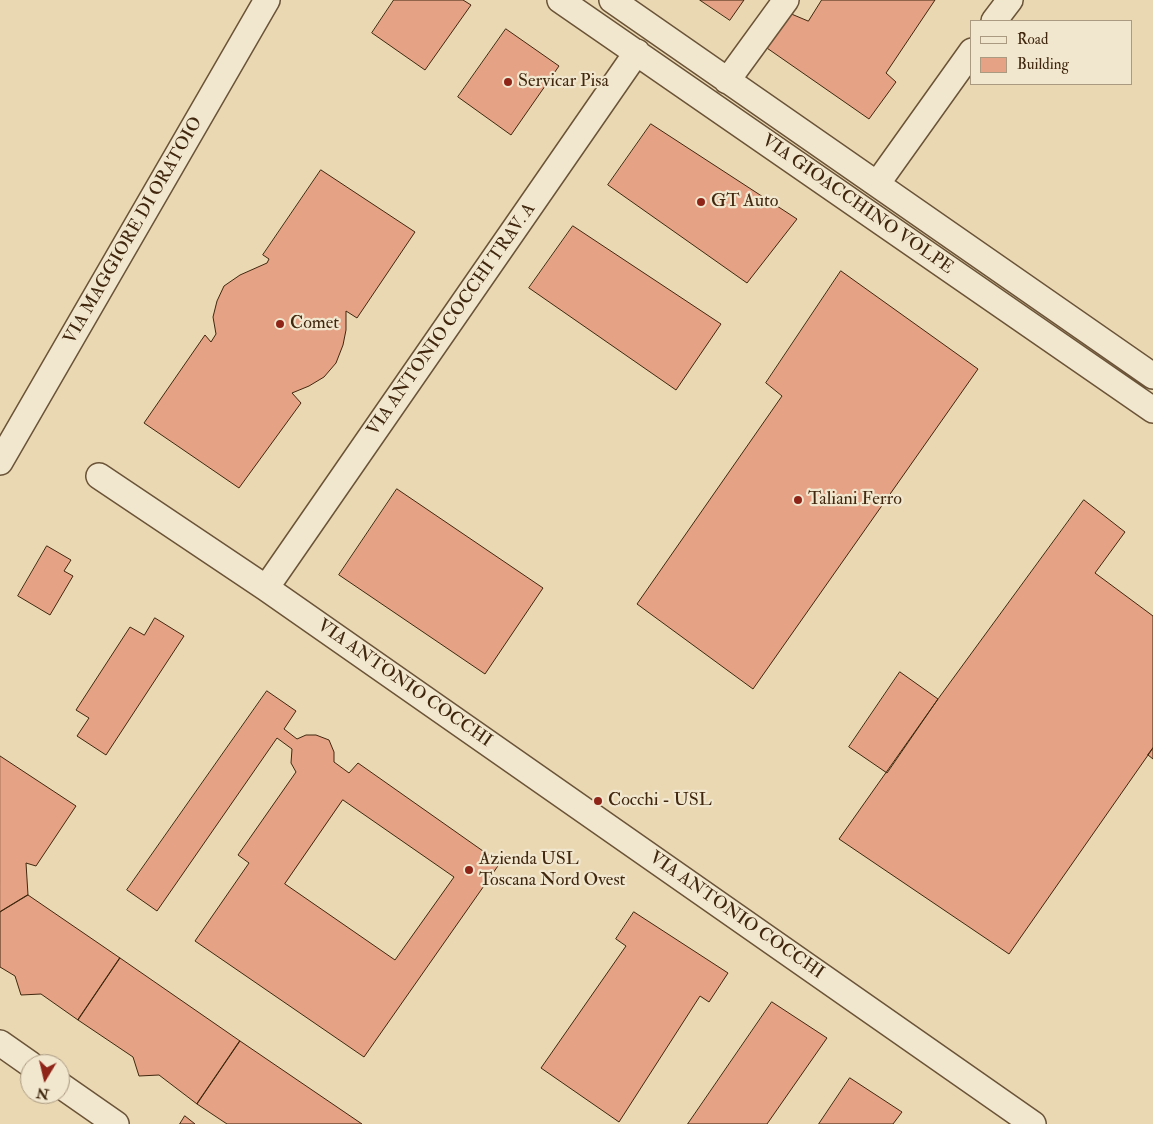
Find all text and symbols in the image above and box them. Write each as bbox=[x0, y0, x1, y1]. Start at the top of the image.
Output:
legend bbox=[970, 20, 1133, 85]
text: Road bbox=[1017, 30, 1048, 49]
text: Building bbox=[1017, 55, 1069, 74]
place label: Servicar Pisa bbox=[518, 71, 609, 93]
marker: Servicar Pisa bbox=[502, 76, 514, 88]
street label: VIA MAGGIORE DI ORATOIO bbox=[60, 114, 208, 348]
street label: VIA GIOACCHINO VOLPE bbox=[757, 130, 957, 280]
place label: GT Auto bbox=[711, 191, 778, 213]
marker: GT Auto bbox=[695, 196, 707, 208]
street label: VIA ANTONIO COCCHI TRAV. A bbox=[363, 200, 541, 440]
place label: Comet bbox=[290, 313, 339, 335]
marker: Comet bbox=[274, 318, 286, 330]
place label: Taliani Ferro bbox=[808, 489, 902, 511]
marker: Taliani Ferro bbox=[792, 494, 804, 506]
street label: VIA ANTONIO COCCHI bbox=[312, 615, 496, 753]
place label: Cocchi - USL bbox=[608, 790, 712, 812]
marker: Cocchi - USL bbox=[592, 795, 604, 807]
street label: VIA ANTONIO COCCHI bbox=[644, 847, 828, 985]
place label: Azienda USL Toscana Nord Ovest bbox=[479, 849, 625, 892]
marker: Azienda USL Toscana Nord Ovest bbox=[463, 864, 475, 876]
north arrow bbox=[20, 1054, 70, 1104]
text: N bbox=[35, 1084, 50, 1103]

